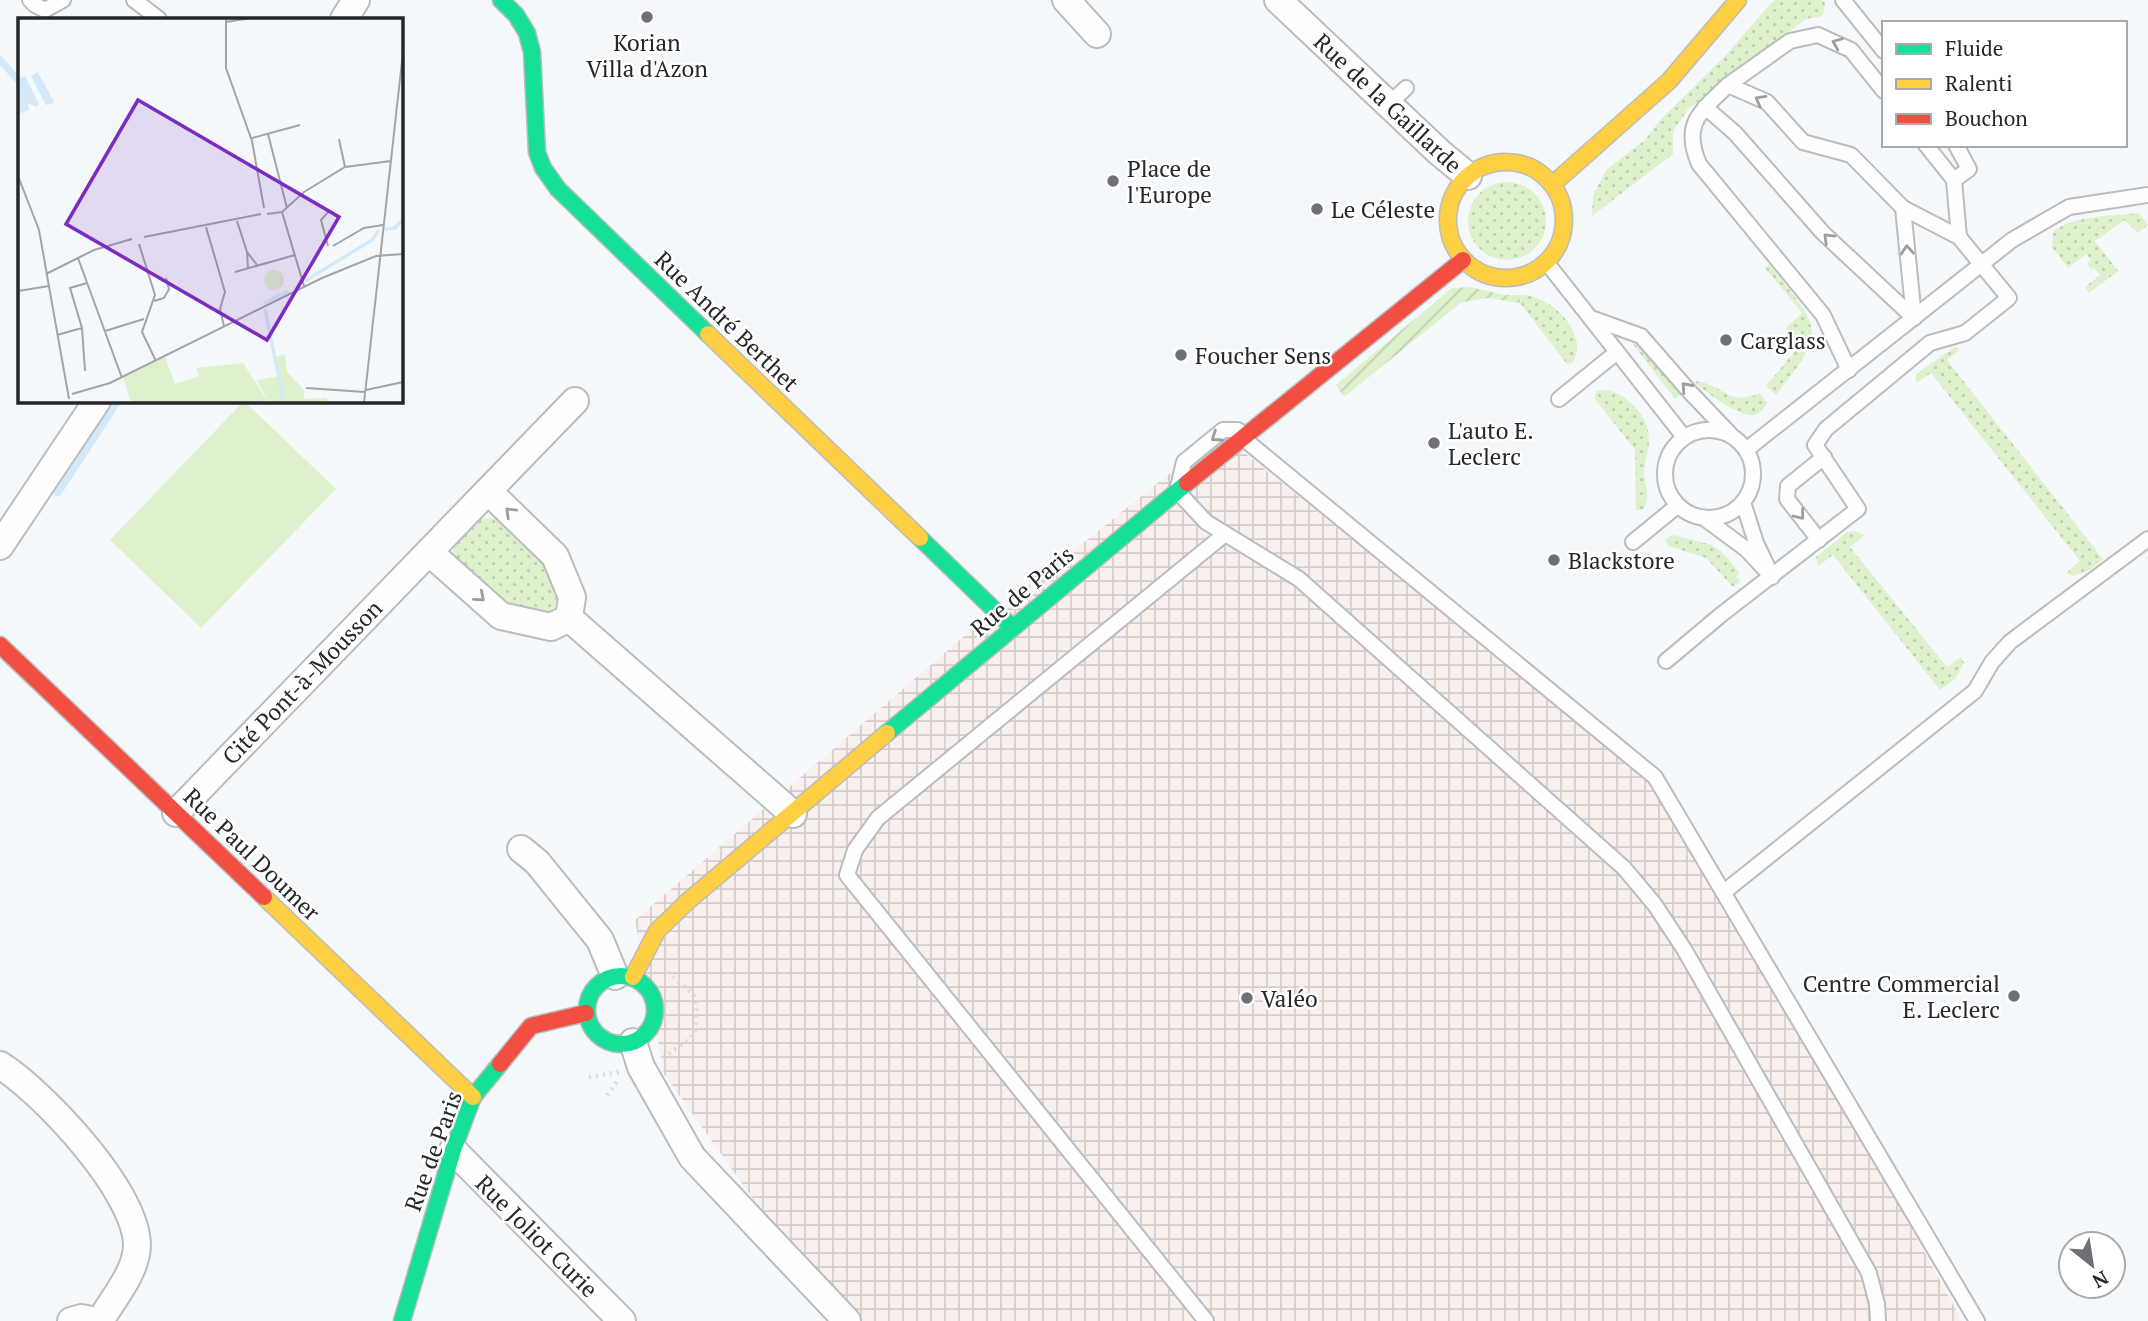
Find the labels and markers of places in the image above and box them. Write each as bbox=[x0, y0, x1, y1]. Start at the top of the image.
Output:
marker: Korian Villa d'Azon bbox=[639, 9, 655, 25]
place label: Korian Villa d'Azon bbox=[586, 27, 708, 84]
place label: Place de l'Europe bbox=[1127, 153, 1212, 210]
marker: Place de l'Europe bbox=[1105, 173, 1121, 189]
place label: Le Céleste bbox=[1331, 194, 1435, 225]
marker: Le Céleste bbox=[1309, 201, 1325, 217]
place label: Carglass bbox=[1740, 325, 1826, 356]
marker: Carglass bbox=[1718, 332, 1734, 348]
place label: Foucher Sens bbox=[1195, 340, 1331, 371]
marker: Foucher Sens bbox=[1173, 347, 1189, 363]
place label: L'auto E. Leclerc bbox=[1448, 415, 1534, 472]
marker: L'auto E. Leclerc bbox=[1426, 435, 1442, 451]
place label: Blackstore bbox=[1568, 545, 1675, 576]
marker: Blackstore bbox=[1546, 552, 1562, 568]
place label: Centre Commercial E. Leclerc bbox=[1803, 968, 2000, 1025]
place label: Valéo bbox=[1261, 983, 1318, 1014]
marker: Centre Commercial E. Leclerc bbox=[2006, 988, 2022, 1004]
marker: Valéo bbox=[1239, 990, 1255, 1006]

